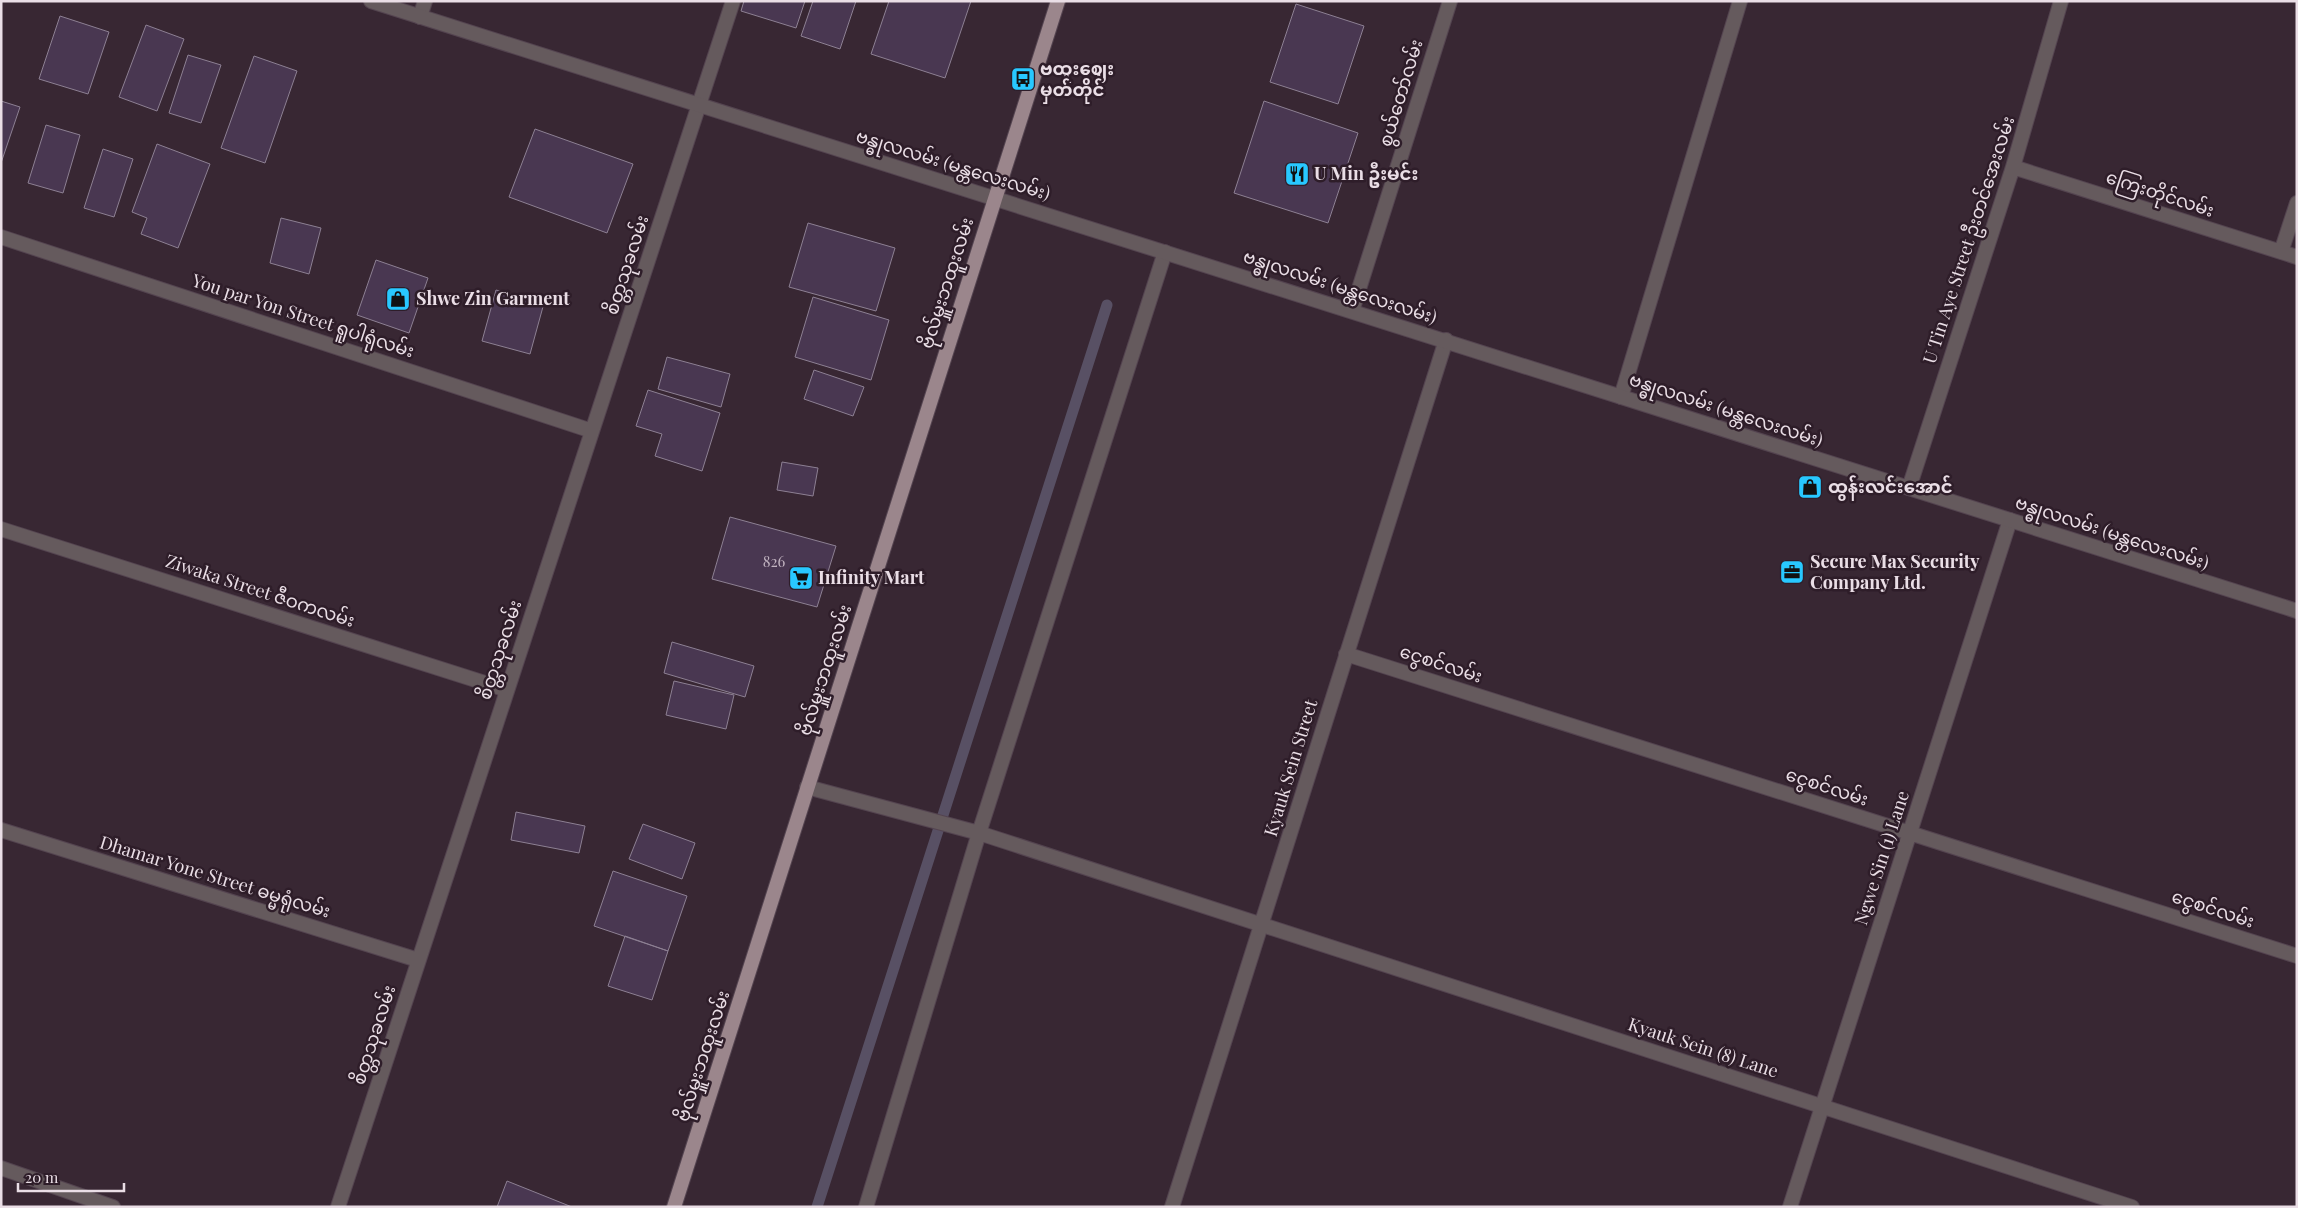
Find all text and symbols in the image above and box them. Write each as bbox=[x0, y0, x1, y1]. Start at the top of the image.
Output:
street label: စွယ်တော်လမ်း bbox=[1372, 36, 1432, 150]
place label: ဗထူးဈေး မှတ်တိုင် bbox=[1040, 56, 1114, 104]
bus stop icon: ဗထူးဈေး မှတ်တိုင် bbox=[1010, 66, 1036, 92]
street label: U Tin Aye Street ဦးတင်အေးလမ်း bbox=[1917, 113, 2023, 368]
street label: ဗန္ဓုလလမ်း (မန္တလေးလမ်း) bbox=[852, 123, 1053, 209]
restaurant icon: U Min ဦးမင်း bbox=[1284, 161, 1310, 187]
place label: U Min ဦးမင်း bbox=[1314, 161, 1418, 188]
street label: ကြေးတိုင်လမ်း bbox=[2102, 163, 2218, 226]
street label: စိတ္တသုခလမ်း bbox=[598, 211, 657, 319]
street label: ဗိုလ်မှူးဘထူးလမ်း bbox=[913, 214, 982, 352]
street label: ဗန္ဓုလလမ်း (မန္တလေးလမ်း) bbox=[1239, 243, 1440, 333]
street label: You par Yon Street ရူပါရုံလမ်း bbox=[187, 267, 417, 366]
shop icon: Shwe Zin Garment bbox=[385, 286, 411, 312]
place label: Shwe Zin Garment bbox=[416, 286, 570, 310]
street label: ဗန္ဓုလလမ်း (မန္တလေးလမ်း) bbox=[1625, 366, 1826, 456]
shop icon: ထွန်းလင်းအောင် bbox=[1797, 474, 1823, 500]
place label: ထွန်းလင်းအောင် bbox=[1828, 474, 1953, 501]
street label: ဗန္ဓုလလမ်း (မန္တလေးလမ်း) bbox=[2011, 489, 2212, 579]
street label: Ziwaka Street ဇီဝကလမ်း bbox=[163, 547, 358, 632]
place label: Secure Max Security Company Ltd. bbox=[1810, 549, 1980, 594]
house number: 826 bbox=[763, 551, 786, 571]
office icon: Secure Max Security Company Ltd. bbox=[1779, 559, 1805, 585]
supermarket icon: Infinity Mart bbox=[788, 565, 814, 591]
place label: Infinity Mart bbox=[818, 565, 925, 589]
street label: စိတ္တသုခလမ်း bbox=[471, 596, 530, 704]
street label: ဗိုလ်မှူးဘထူးလမ်း bbox=[791, 601, 860, 739]
street label: ငွေစင်လမ်း bbox=[1396, 638, 1486, 691]
street label: Kyauk Sein Street bbox=[1258, 696, 1322, 839]
street label: ငွေစင်လမ်း bbox=[1782, 761, 1872, 814]
street label: Ngwe Sin (1) Lane bbox=[1848, 788, 1914, 928]
street label: Dhamar Yone Street ဓမ္မရုံလမ်း bbox=[96, 829, 334, 927]
street label: ငွေစင်လမ်း bbox=[2168, 883, 2258, 936]
street label: စိတ္တသုခလမ်း bbox=[345, 981, 404, 1089]
street label: ဗိုလ်မှူးဘထူးလမ်း bbox=[669, 987, 738, 1125]
street label: Kyauk Sein (8) Lane bbox=[1625, 1011, 1781, 1083]
scale bar bbox=[18, 1160, 124, 1192]
text: 20 m bbox=[25, 1167, 59, 1187]

